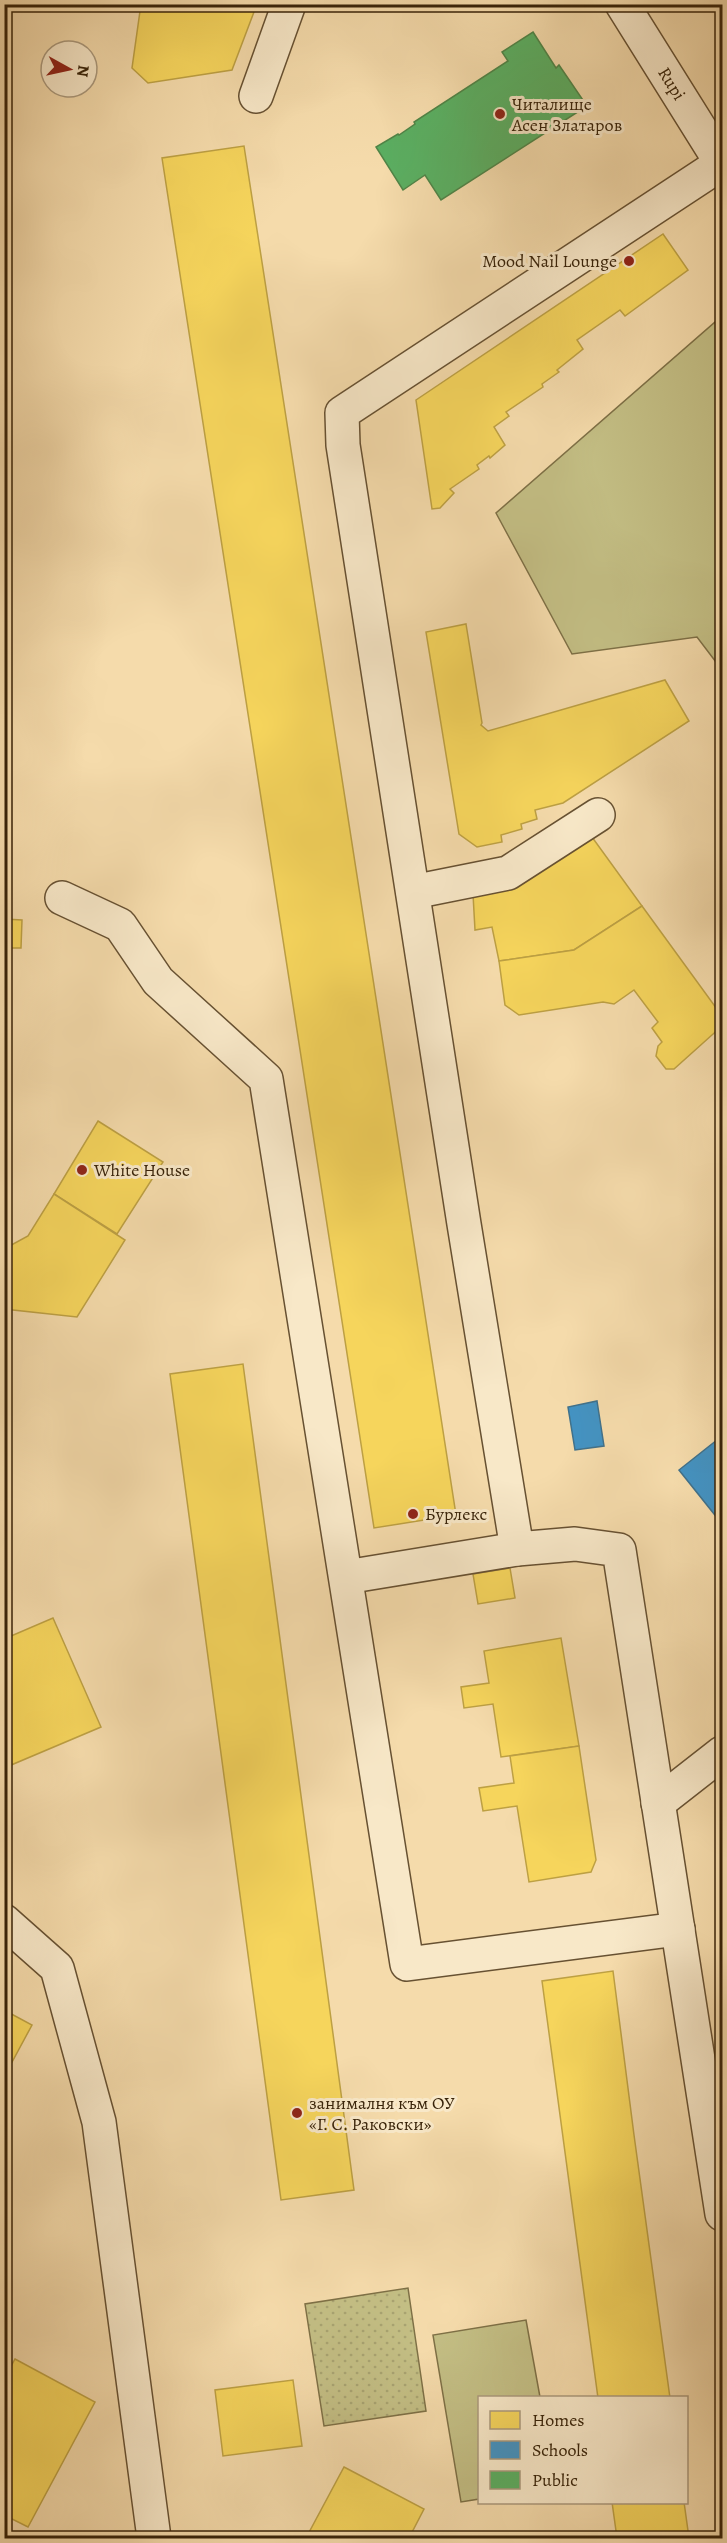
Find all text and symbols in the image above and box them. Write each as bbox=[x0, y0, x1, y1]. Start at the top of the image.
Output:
north arrow bbox=[39, 39, 99, 99]
street label: Rupi bbox=[652, 63, 691, 105]
text: N bbox=[71, 64, 95, 79]
place label: Читалище Асен Златаров bbox=[511, 92, 622, 137]
marker: Читалище Асен Златаров bbox=[493, 107, 507, 121]
place label: Mood Nail Lounge bbox=[482, 249, 617, 273]
marker: Mood Nail Lounge bbox=[622, 254, 636, 268]
place label: White House bbox=[93, 1158, 190, 1182]
marker: White House bbox=[75, 1163, 89, 1177]
place label: Бурлекс bbox=[425, 1502, 487, 1526]
marker: Бурлекс bbox=[406, 1507, 420, 1521]
place label: занималня към ОУ «Г. С. Раковски» bbox=[309, 2091, 455, 2136]
marker: занималня към ОУ «Г. С. Раковски» bbox=[290, 2106, 304, 2120]
legend bbox=[478, 2396, 688, 2504]
text: Homes bbox=[532, 2408, 584, 2432]
text: Schools bbox=[532, 2438, 588, 2462]
text: Public bbox=[532, 2468, 578, 2492]

